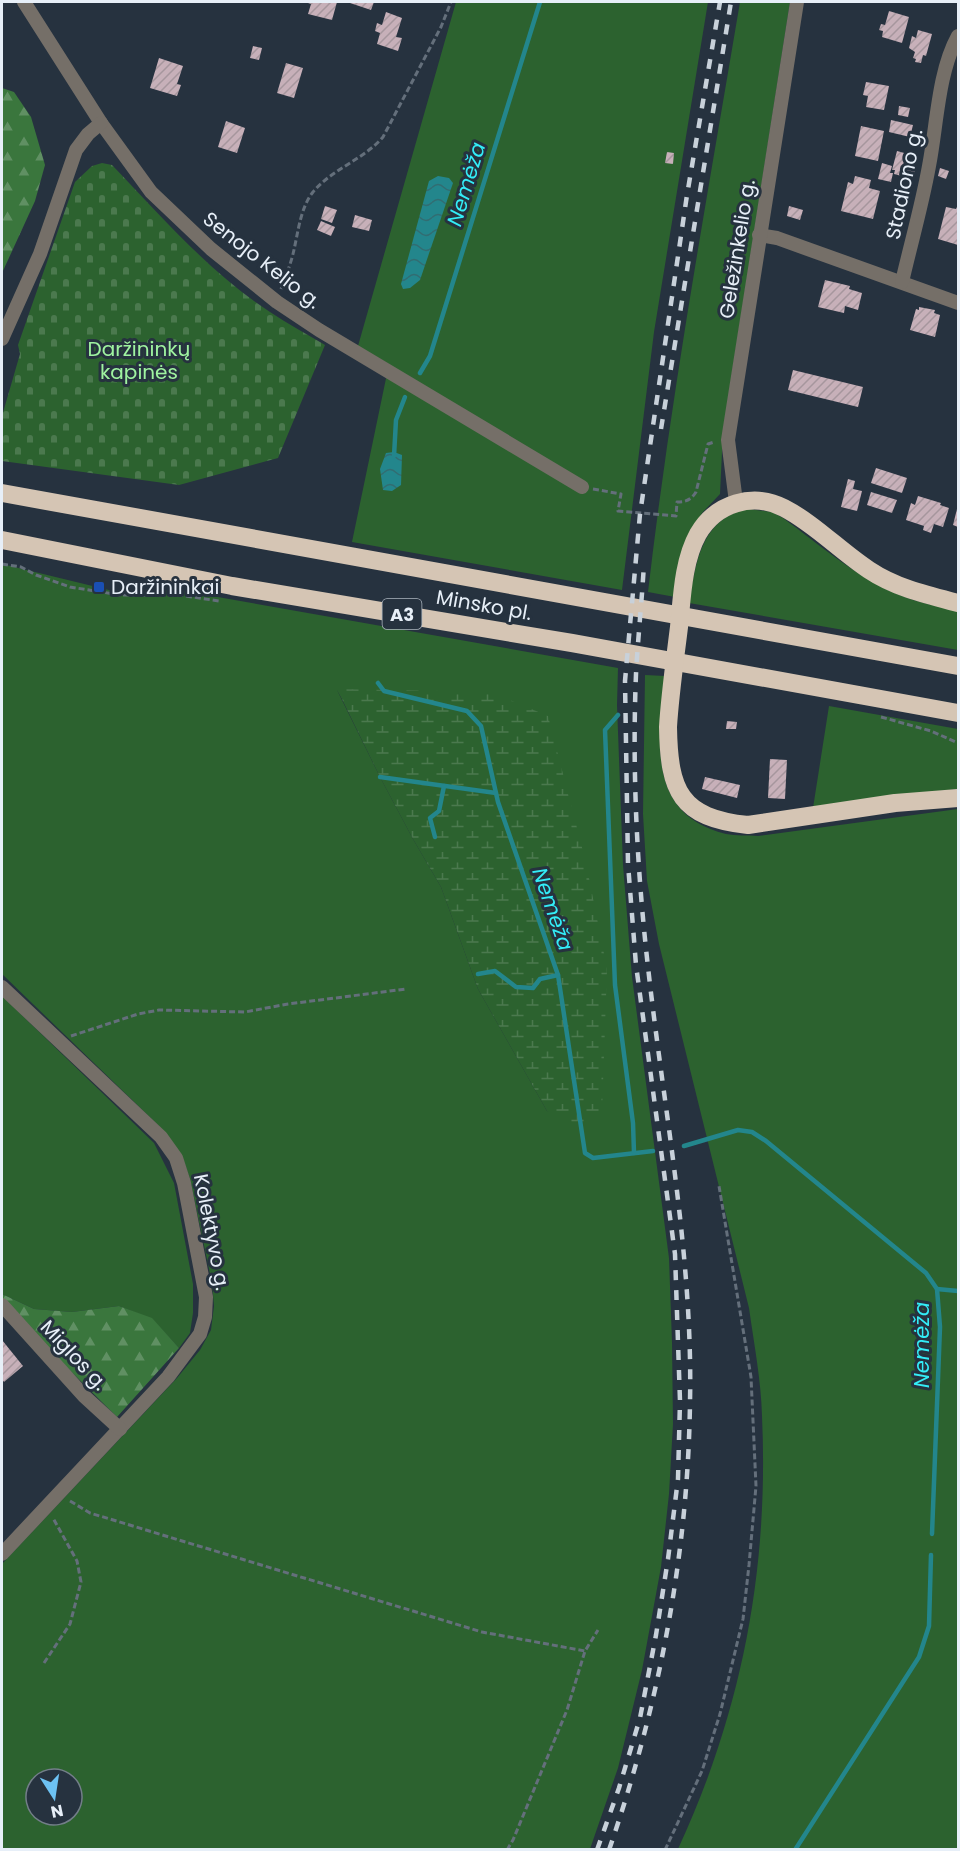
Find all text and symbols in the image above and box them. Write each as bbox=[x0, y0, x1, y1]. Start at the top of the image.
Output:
street label: Stadiono g. bbox=[879, 126, 929, 242]
water label: Nemėža bbox=[440, 139, 492, 229]
street label: Geležinkelio g. bbox=[712, 177, 762, 321]
street label: Senojo Kelio g. bbox=[197, 205, 327, 315]
park label: Daržininkų kapinės bbox=[88, 335, 190, 386]
place label: Daržininkai bbox=[111, 573, 219, 601]
marker: Daržininkai bbox=[92, 580, 106, 594]
street label: Minsko pl. bbox=[434, 583, 534, 627]
road number: A3 bbox=[382, 599, 422, 629]
water label: Nemėža bbox=[525, 864, 581, 954]
street label: Kolektyvo g. bbox=[187, 1171, 237, 1293]
water label: Nemėža bbox=[907, 1302, 936, 1388]
street label: Miglos g. bbox=[34, 1314, 114, 1396]
north arrow bbox=[24, 1767, 84, 1827]
text: N bbox=[49, 1799, 65, 1824]

